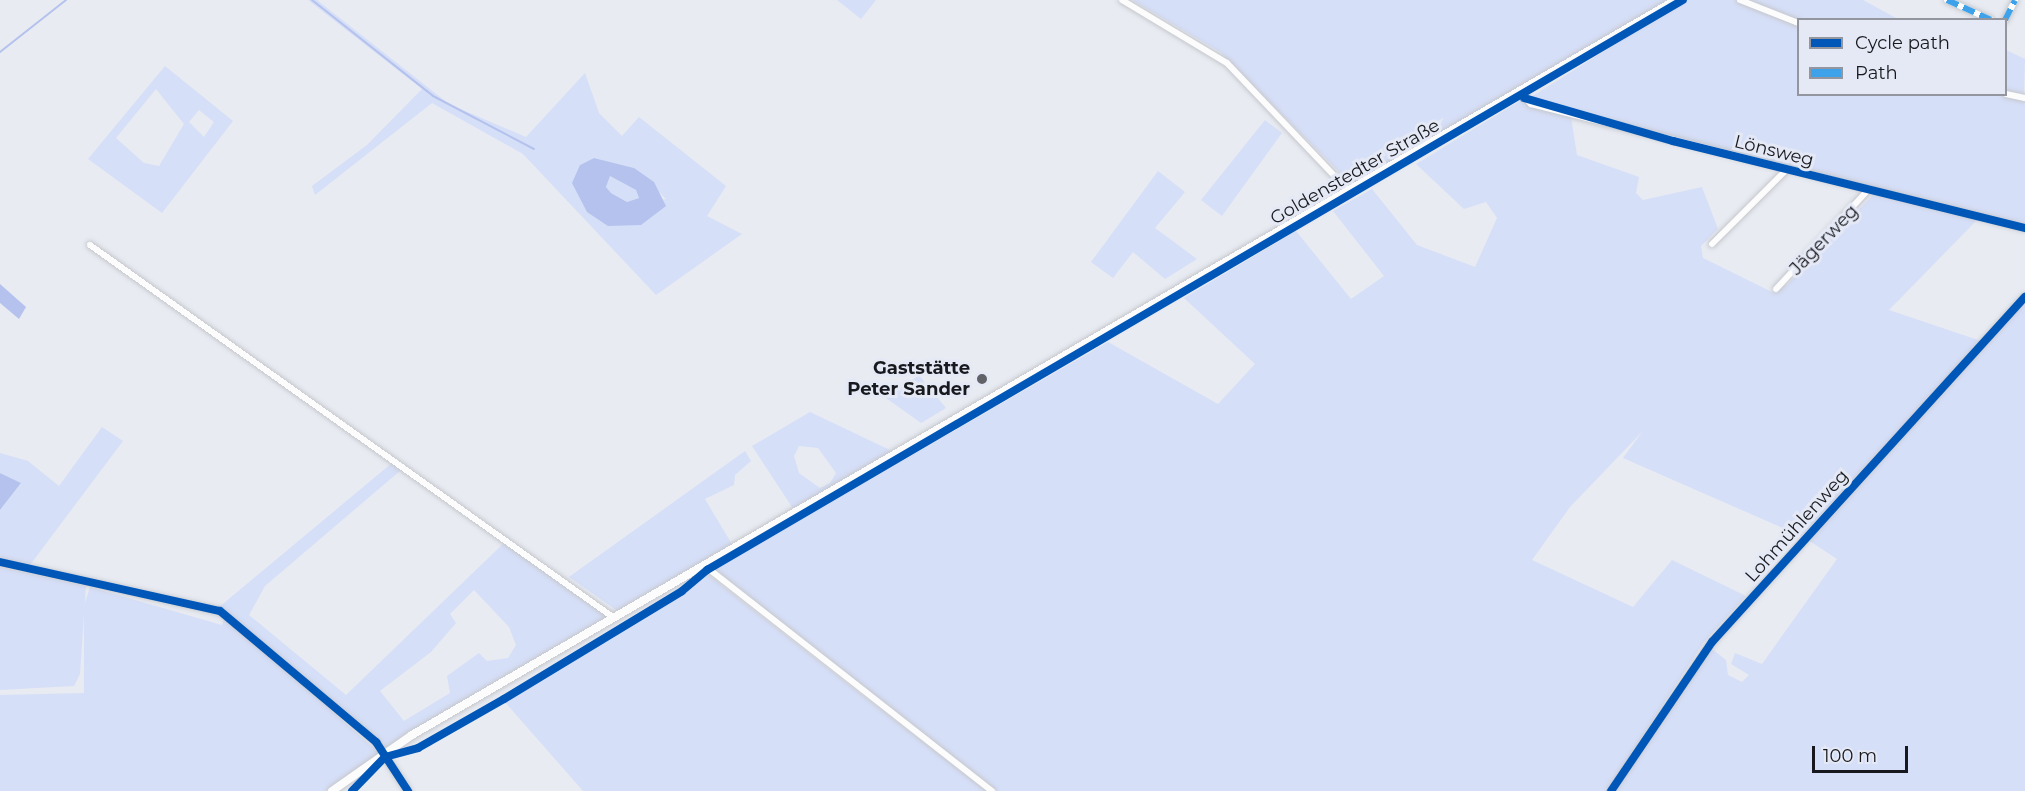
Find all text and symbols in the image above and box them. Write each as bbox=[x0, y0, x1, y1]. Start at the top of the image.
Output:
legend bbox=[1797, 18, 2007, 96]
text: Cycle path bbox=[1855, 32, 1950, 54]
text: Path bbox=[1855, 62, 1898, 84]
street label: Goldenstedter Straße bbox=[1266, 115, 1444, 229]
street label: Lönsweg bbox=[1732, 131, 1816, 171]
street label: Jägerweg bbox=[1785, 200, 1863, 280]
place label: Gaststätte Peter Sander bbox=[847, 358, 970, 400]
marker: Gaststätte Peter Sander bbox=[975, 372, 989, 386]
street label: Lohmühlenweg bbox=[1741, 465, 1853, 587]
scale bar bbox=[1815, 734, 1911, 772]
text: 100 m bbox=[1823, 745, 1877, 767]

